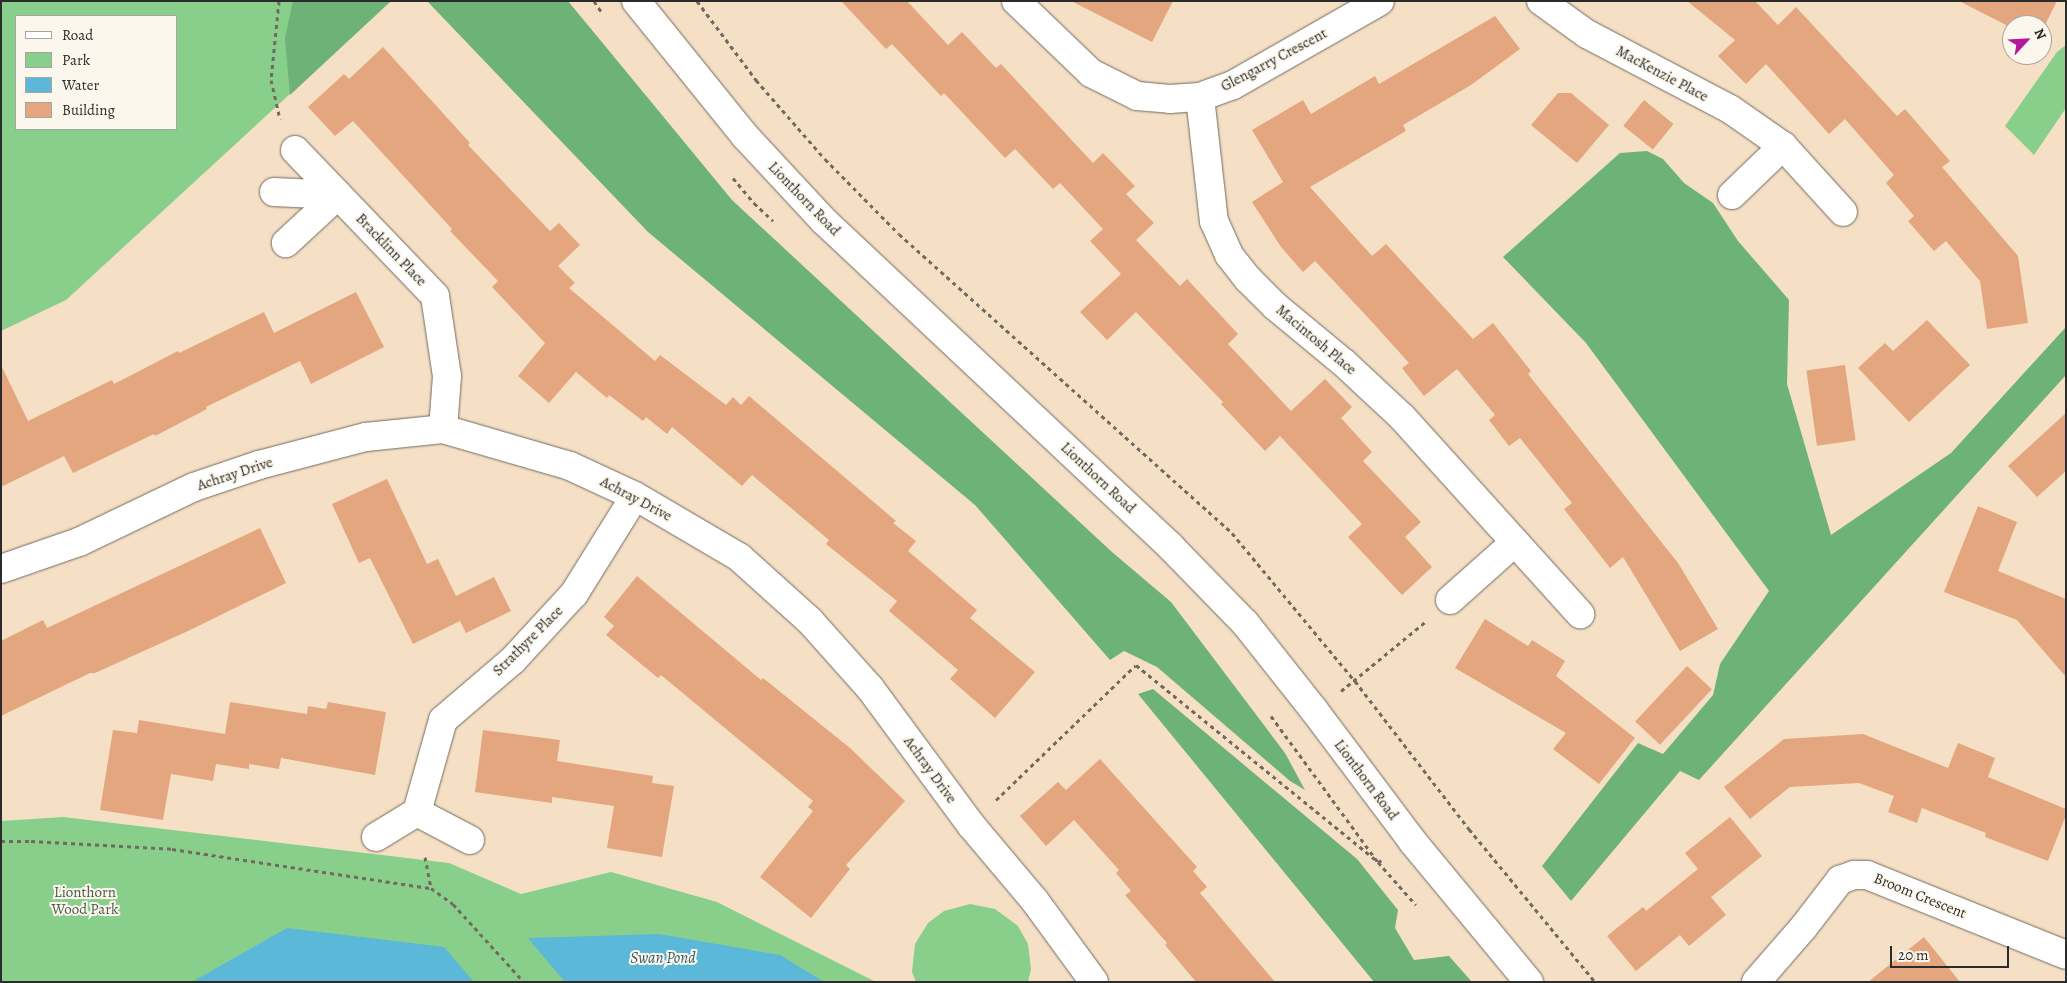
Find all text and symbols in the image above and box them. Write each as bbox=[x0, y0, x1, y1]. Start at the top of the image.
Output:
legend bbox=[15, 15, 178, 130]
north arrow bbox=[2002, 15, 2052, 65]
street label: Glengarry Crescent bbox=[1218, 24, 1330, 96]
text: Road bbox=[62, 25, 93, 45]
text: N bbox=[2029, 25, 2051, 43]
street label: MacKenzie Place bbox=[1613, 42, 1711, 106]
text: Park bbox=[62, 50, 90, 70]
text: Water bbox=[62, 75, 99, 95]
text: Building bbox=[62, 100, 115, 120]
street label: Lionthorn Road bbox=[764, 158, 844, 240]
street label: Bracklinn Place bbox=[352, 210, 430, 290]
street label: Macintosh Place bbox=[1272, 301, 1360, 379]
street label: Lionthorn Road bbox=[1057, 439, 1139, 517]
street label: Achray Drive bbox=[195, 453, 275, 495]
street label: Achray Drive bbox=[597, 473, 675, 525]
street label: Strathyre Place bbox=[489, 602, 567, 680]
street label: Achray Drive bbox=[900, 733, 960, 807]
street label: Lionthorn Road bbox=[1330, 736, 1402, 824]
street label: Broom Crescent bbox=[1871, 869, 1969, 923]
park label: Lionthorn Wood Park bbox=[52, 883, 118, 918]
scale bar bbox=[1892, 936, 2011, 968]
text: 20 m bbox=[1898, 945, 1929, 965]
water label: Swan Pond bbox=[630, 948, 696, 968]

